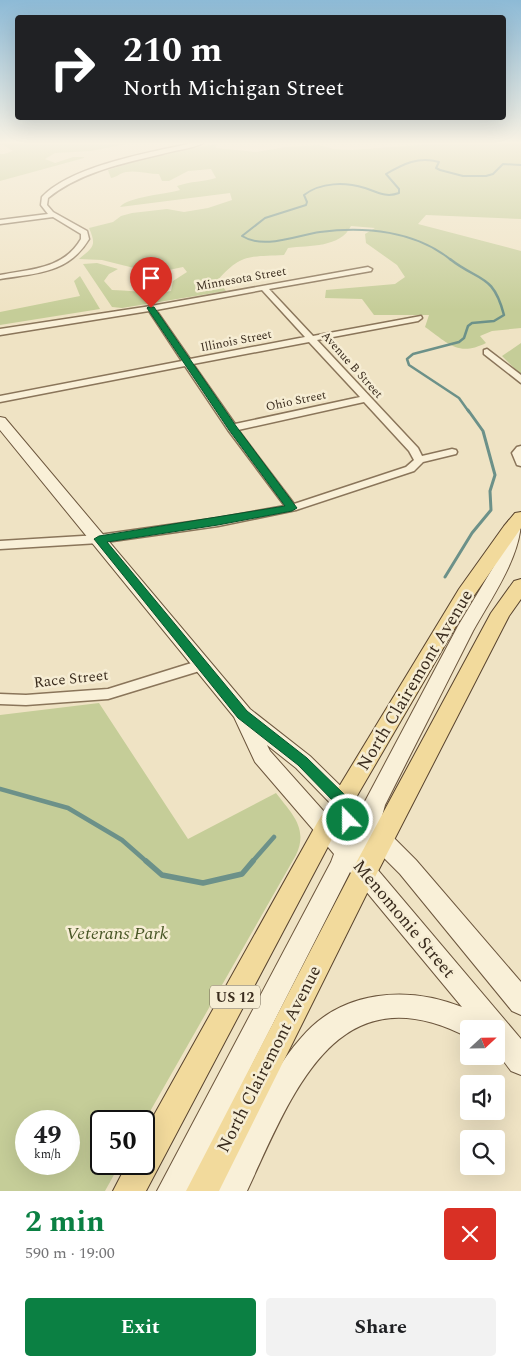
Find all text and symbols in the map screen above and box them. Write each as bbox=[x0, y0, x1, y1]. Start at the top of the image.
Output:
text: 210 m bbox=[123, 24, 222, 77]
icon: right bbox=[40, 35, 105, 100]
text: North Michigan Street bbox=[123, 72, 344, 105]
pin bbox=[130, 257, 172, 308]
street label: Minnesota Street bbox=[194, 262, 288, 296]
icon: arrive bbox=[137, 264, 165, 292]
street label: Illinois Street bbox=[199, 325, 273, 357]
street label: Avenue B Street bbox=[317, 327, 387, 403]
street label: Ohio Street bbox=[264, 385, 328, 417]
street label: North Clairemont Avenue bbox=[350, 584, 480, 776]
street label: Race Street bbox=[33, 664, 109, 694]
position arrow bbox=[321, 793, 373, 845]
street label: Menomonie Street bbox=[346, 854, 462, 984]
park label: Veterans Park bbox=[66, 920, 169, 947]
street label: North Clairemont Avenue bbox=[210, 961, 328, 1157]
road number: US 12 bbox=[210, 986, 260, 1009]
north arrow bbox=[460, 1020, 505, 1065]
map controls bbox=[460, 1020, 505, 1175]
button: sound bbox=[460, 1075, 505, 1120]
speed limit sign: 50 bbox=[90, 1110, 155, 1175]
text: 49 bbox=[33, 1117, 62, 1155]
button: search bbox=[460, 1130, 505, 1175]
text: km/h bbox=[34, 1145, 61, 1164]
text: 2 min bbox=[25, 1199, 105, 1245]
button: close bbox=[444, 1208, 496, 1260]
text: 590 m · 19:00 bbox=[25, 1241, 115, 1265]
button: Exit bbox=[25, 1298, 256, 1356]
button: Share bbox=[266, 1298, 496, 1356]

